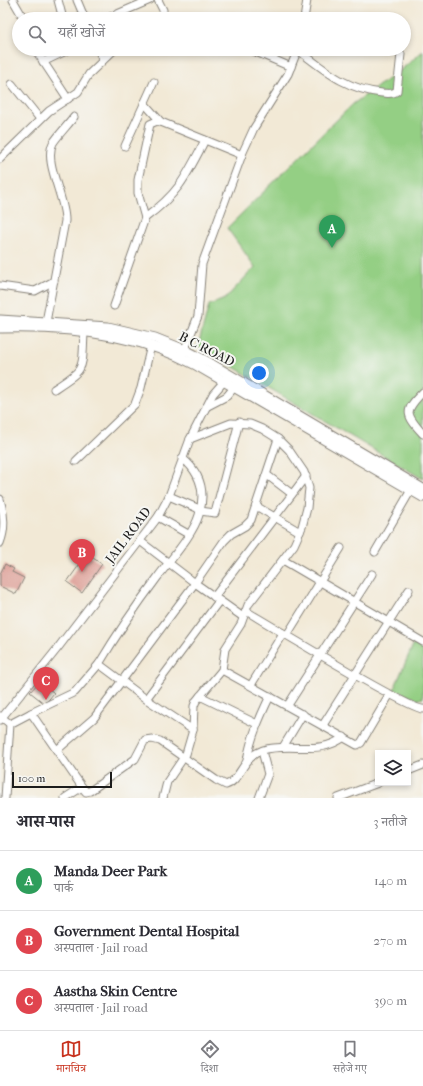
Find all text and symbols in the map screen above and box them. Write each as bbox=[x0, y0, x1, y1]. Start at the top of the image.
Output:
search box bbox=[12, 12, 411, 56]
icon: search bbox=[26, 23, 48, 45]
text: यहाँ खोजें bbox=[58, 23, 105, 41]
pin: A bbox=[319, 215, 345, 248]
street label: B C ROAD bbox=[177, 329, 237, 369]
your location bbox=[249, 363, 269, 383]
street label: JAIL ROAD bbox=[101, 504, 154, 567]
pin: B bbox=[69, 539, 95, 572]
pin: C bbox=[33, 667, 59, 700]
map controls bbox=[375, 750, 411, 786]
button: layers bbox=[375, 750, 411, 786]
scale bar bbox=[12, 770, 112, 789]
text: 100 m bbox=[18, 772, 46, 785]
text: आस-पास bbox=[16, 811, 75, 831]
text: 3 नतीजे bbox=[373, 814, 407, 829]
text: Manda Deer Park bbox=[54, 862, 167, 880]
text: A bbox=[25, 873, 33, 888]
text: 140 m bbox=[374, 873, 407, 888]
text: पार्क bbox=[54, 880, 73, 895]
text: Government Dental Hospital bbox=[54, 922, 239, 940]
text: B bbox=[25, 933, 33, 948]
text: 270 m bbox=[373, 933, 407, 948]
text: अस्पताल · Jail road bbox=[54, 940, 148, 955]
text: Aastha Skin Centre bbox=[54, 982, 177, 1000]
text: C bbox=[25, 993, 33, 1008]
text: 390 m bbox=[374, 993, 407, 1008]
text: अस्पताल · Jail road bbox=[54, 1000, 148, 1015]
tab: मानचित्र bbox=[56, 1038, 86, 1079]
tab: दिशा bbox=[199, 1038, 221, 1079]
tab: सहेजे गए bbox=[333, 1038, 367, 1079]

